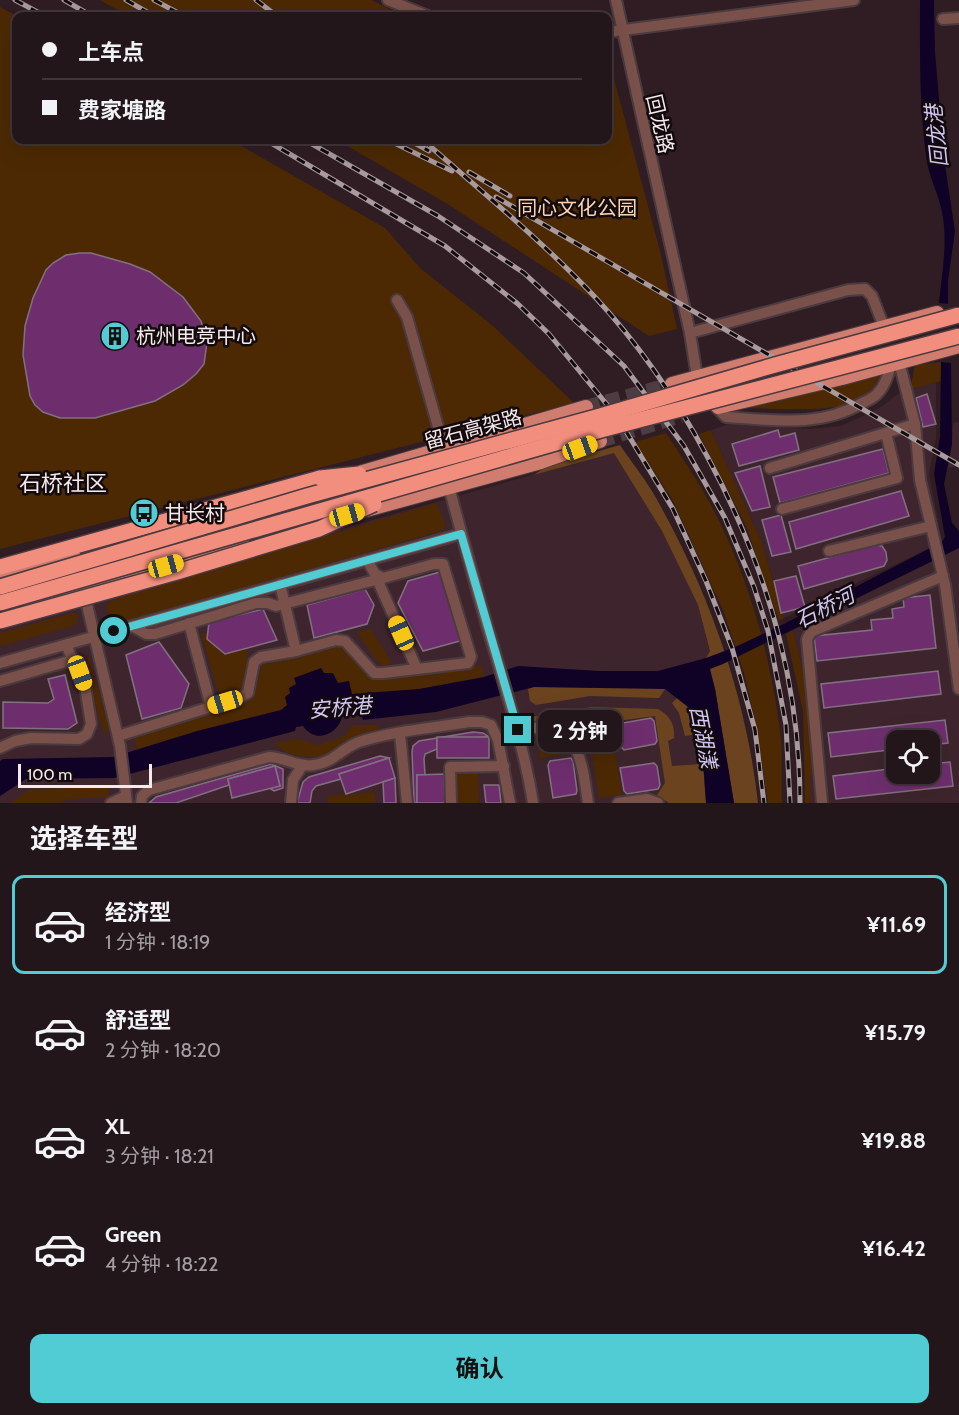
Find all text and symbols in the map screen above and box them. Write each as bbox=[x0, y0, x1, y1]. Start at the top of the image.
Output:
text: 上车点 bbox=[78, 39, 144, 66]
street label: 回龙路 bbox=[642, 92, 678, 156]
text: 费家塘路 bbox=[78, 97, 166, 124]
water label: 回龙港 bbox=[920, 100, 952, 169]
park label: 同心文化公园 bbox=[517, 196, 637, 220]
building icon: 杭州电竞中心 bbox=[99, 320, 131, 352]
place label: 杭州电竞中心 bbox=[136, 324, 256, 348]
street label: 留石高架路 bbox=[422, 404, 524, 454]
car bbox=[560, 433, 600, 463]
district label: 石桥社区 bbox=[19, 470, 107, 497]
bus stop icon: 甘长村 bbox=[128, 497, 160, 529]
place label: 甘长村 bbox=[165, 501, 225, 525]
car bbox=[327, 501, 367, 529]
car bbox=[146, 552, 186, 580]
water label: 石桥河 bbox=[791, 580, 862, 633]
car bbox=[385, 613, 417, 653]
route start bbox=[100, 617, 127, 644]
car bbox=[65, 653, 95, 693]
car bbox=[205, 688, 245, 716]
water label: 安桥港 bbox=[307, 692, 375, 723]
water label: 西湖漾 bbox=[685, 704, 722, 773]
callout: 2 分钟 bbox=[539, 709, 623, 751]
route end bbox=[504, 716, 531, 743]
text: 2 分钟 bbox=[552, 719, 608, 743]
map controls bbox=[886, 730, 940, 784]
button: locate bbox=[886, 730, 940, 784]
scale bar bbox=[18, 761, 152, 788]
text: 100 m bbox=[27, 765, 72, 784]
text: 选择车型 bbox=[30, 822, 138, 855]
icon: car bbox=[33, 898, 87, 952]
text: 经济型 bbox=[105, 899, 171, 926]
text: ¥11.69 bbox=[867, 911, 926, 938]
text: 1 分钟 · 18:19 bbox=[105, 930, 210, 954]
icon: car bbox=[33, 1006, 87, 1060]
text: 舒适型 bbox=[105, 1007, 171, 1034]
text: ¥15.79 bbox=[864, 1019, 926, 1046]
text: 2 分钟 · 18:20 bbox=[105, 1038, 221, 1062]
text: XL bbox=[105, 1113, 130, 1140]
icon: car bbox=[33, 1114, 87, 1168]
text: ¥19.88 bbox=[861, 1127, 926, 1154]
text: 3 分钟 · 18:21 bbox=[105, 1144, 214, 1168]
text: Green bbox=[105, 1221, 161, 1248]
icon: car bbox=[33, 1222, 87, 1276]
text: ¥16.42 bbox=[862, 1235, 926, 1262]
text: 4 分钟 · 18:22 bbox=[105, 1252, 219, 1276]
button: 确认 bbox=[30, 1334, 929, 1403]

